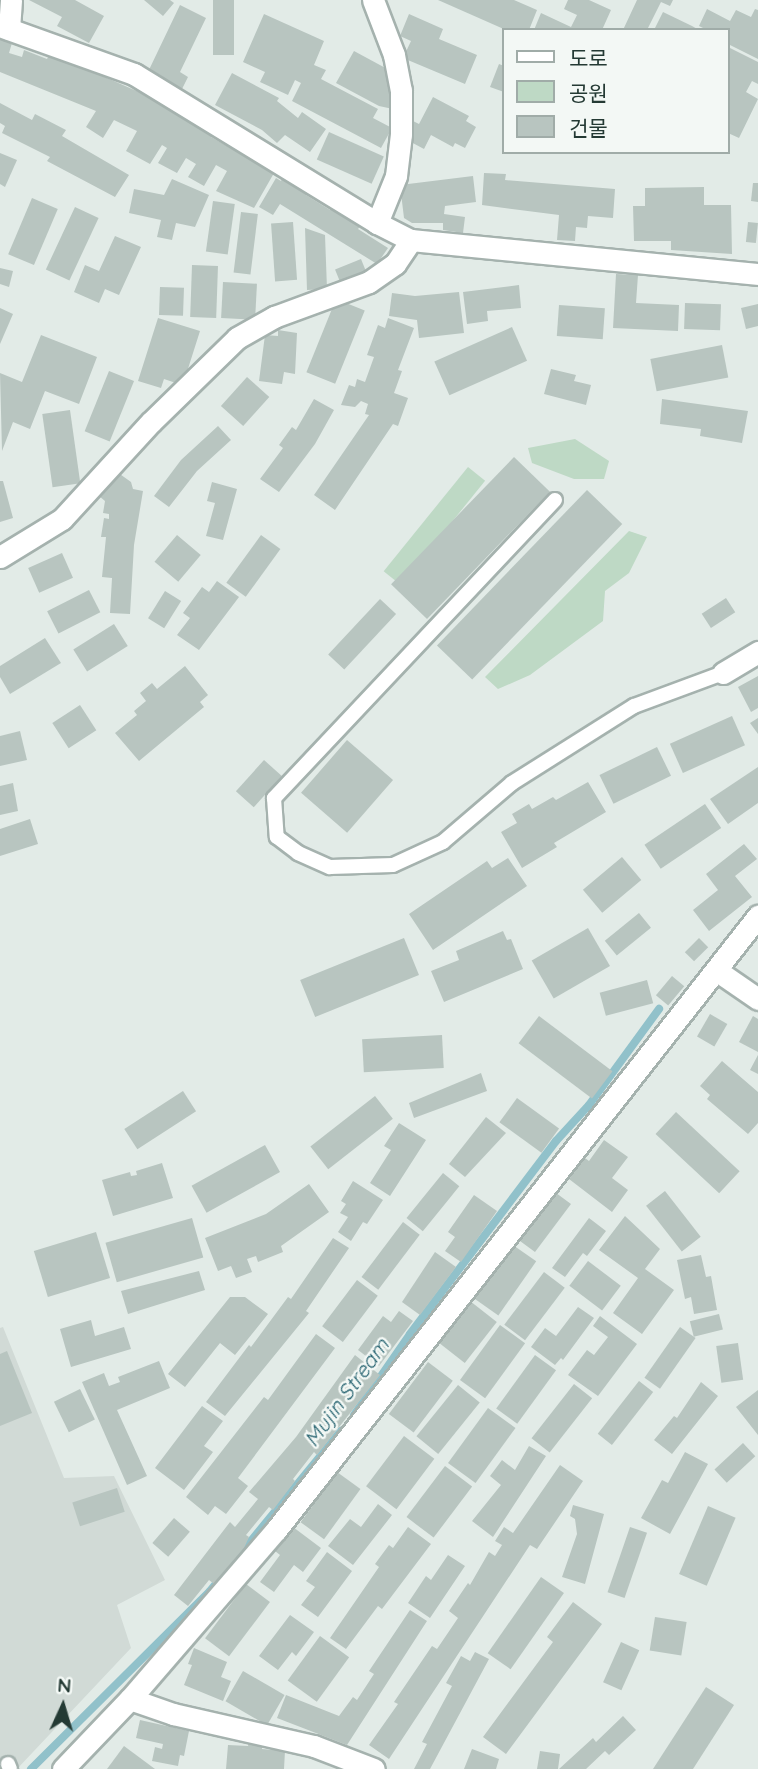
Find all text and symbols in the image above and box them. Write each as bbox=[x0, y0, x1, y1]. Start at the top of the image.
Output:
legend bbox=[503, 28, 730, 154]
text: 도로 bbox=[569, 45, 608, 71]
text: 공원 bbox=[569, 80, 608, 106]
text: 건물 bbox=[569, 115, 608, 141]
water label: Mujin Stream bbox=[298, 1333, 394, 1451]
north arrow bbox=[28, 1671, 98, 1741]
text: N bbox=[57, 1673, 72, 1698]

